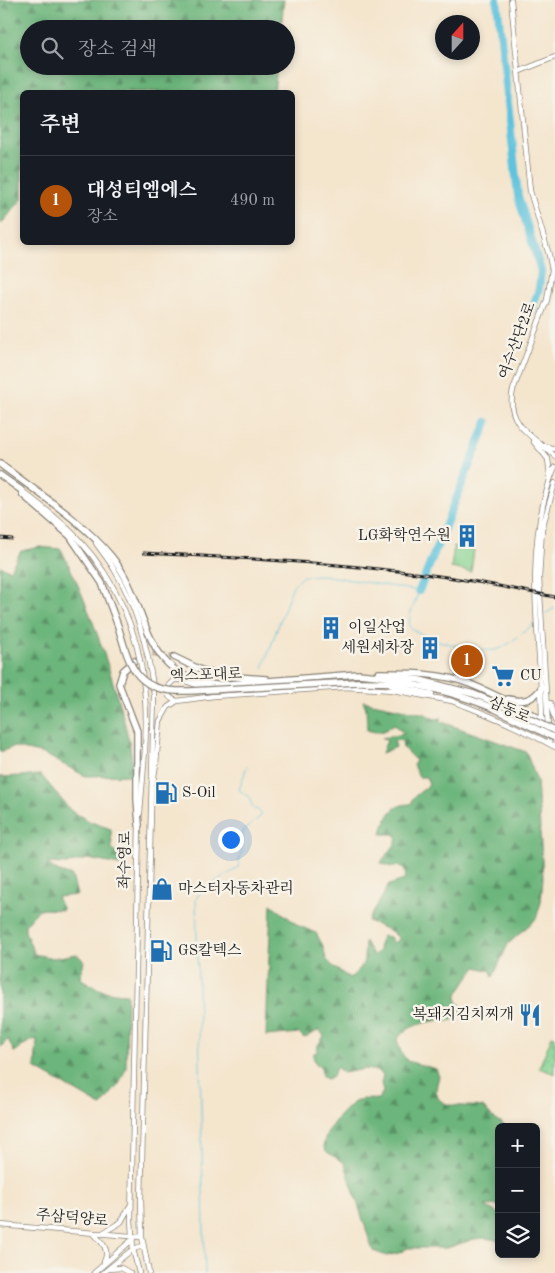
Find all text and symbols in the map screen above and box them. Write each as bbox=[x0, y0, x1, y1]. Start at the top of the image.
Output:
north arrow bbox=[435, 15, 480, 60]
search box bbox=[20, 20, 295, 75]
icon: search bbox=[38, 34, 66, 62]
text: 장소 검색 bbox=[78, 41, 157, 60]
text: 주변 bbox=[40, 115, 81, 136]
text: 대성티엠에스 bbox=[87, 182, 197, 201]
text: 1 bbox=[51, 193, 61, 209]
text: 490 m bbox=[230, 193, 275, 209]
text: 장소 bbox=[87, 209, 118, 225]
street label: 여수산단2로 bbox=[495, 299, 539, 382]
building icon: LG화학연수원 bbox=[454, 523, 480, 549]
place label: LG화학연수원 bbox=[358, 527, 451, 544]
building icon: 이일산업 bbox=[318, 615, 344, 641]
place label: 이일산업 bbox=[348, 619, 406, 636]
building icon: 세원세차장 bbox=[417, 635, 443, 661]
place label: 세원세차장 bbox=[342, 639, 415, 656]
pin: 1 bbox=[451, 642, 483, 680]
supermarket icon: CU bbox=[490, 663, 516, 689]
street label: 엑스포대로 bbox=[169, 665, 243, 685]
place label: CU bbox=[520, 669, 542, 684]
street label: 삼동로 bbox=[486, 693, 533, 727]
fuel station icon: S-Oil bbox=[153, 780, 179, 806]
place label: S-Oil bbox=[182, 786, 215, 801]
your location bbox=[218, 827, 244, 853]
street label: 좌수영로 bbox=[116, 830, 134, 889]
shop icon: 마스터자동차관리 bbox=[149, 876, 175, 902]
place label: 마스터자동차관리 bbox=[178, 880, 294, 897]
fuel station icon: GS칼텍스 bbox=[148, 938, 174, 964]
place label: GS칼텍스 bbox=[178, 942, 242, 959]
restaurant icon: 복돼지김치찌개 bbox=[517, 1002, 543, 1028]
place label: 복돼지김치찌개 bbox=[413, 1006, 514, 1023]
map controls bbox=[495, 1123, 540, 1258]
button: + bbox=[495, 1123, 540, 1168]
button: − bbox=[495, 1168, 540, 1213]
street label: 주삼덕양로 bbox=[35, 1206, 109, 1230]
button: layers bbox=[495, 1213, 540, 1258]

